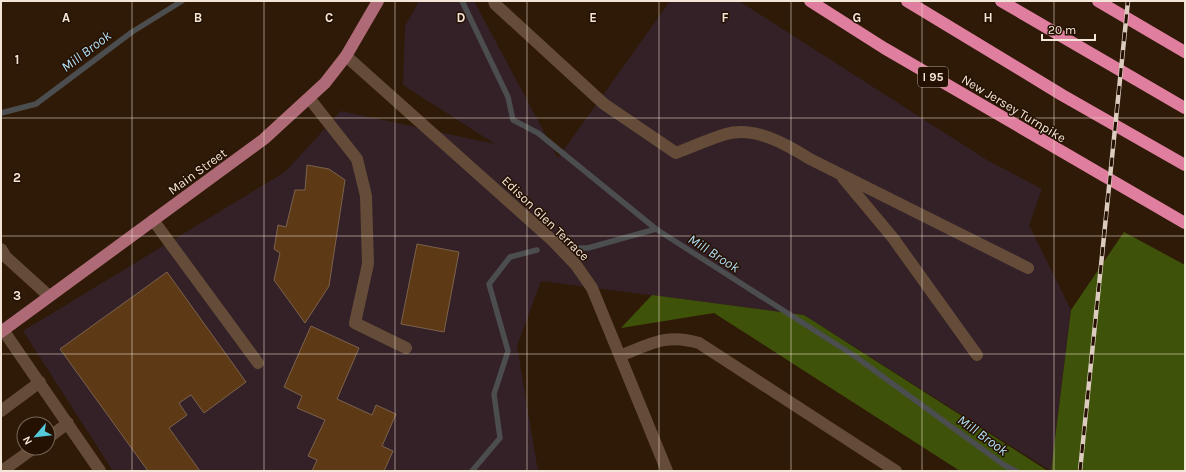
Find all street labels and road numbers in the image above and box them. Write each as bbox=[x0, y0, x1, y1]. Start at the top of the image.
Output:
road number: I 95 bbox=[918, 67, 948, 87]
street label: New Jersey Turnpike bbox=[959, 71, 1069, 146]
street label: Main Street bbox=[165, 145, 230, 198]
street label: Edison Glen Terrace bbox=[499, 173, 593, 264]

